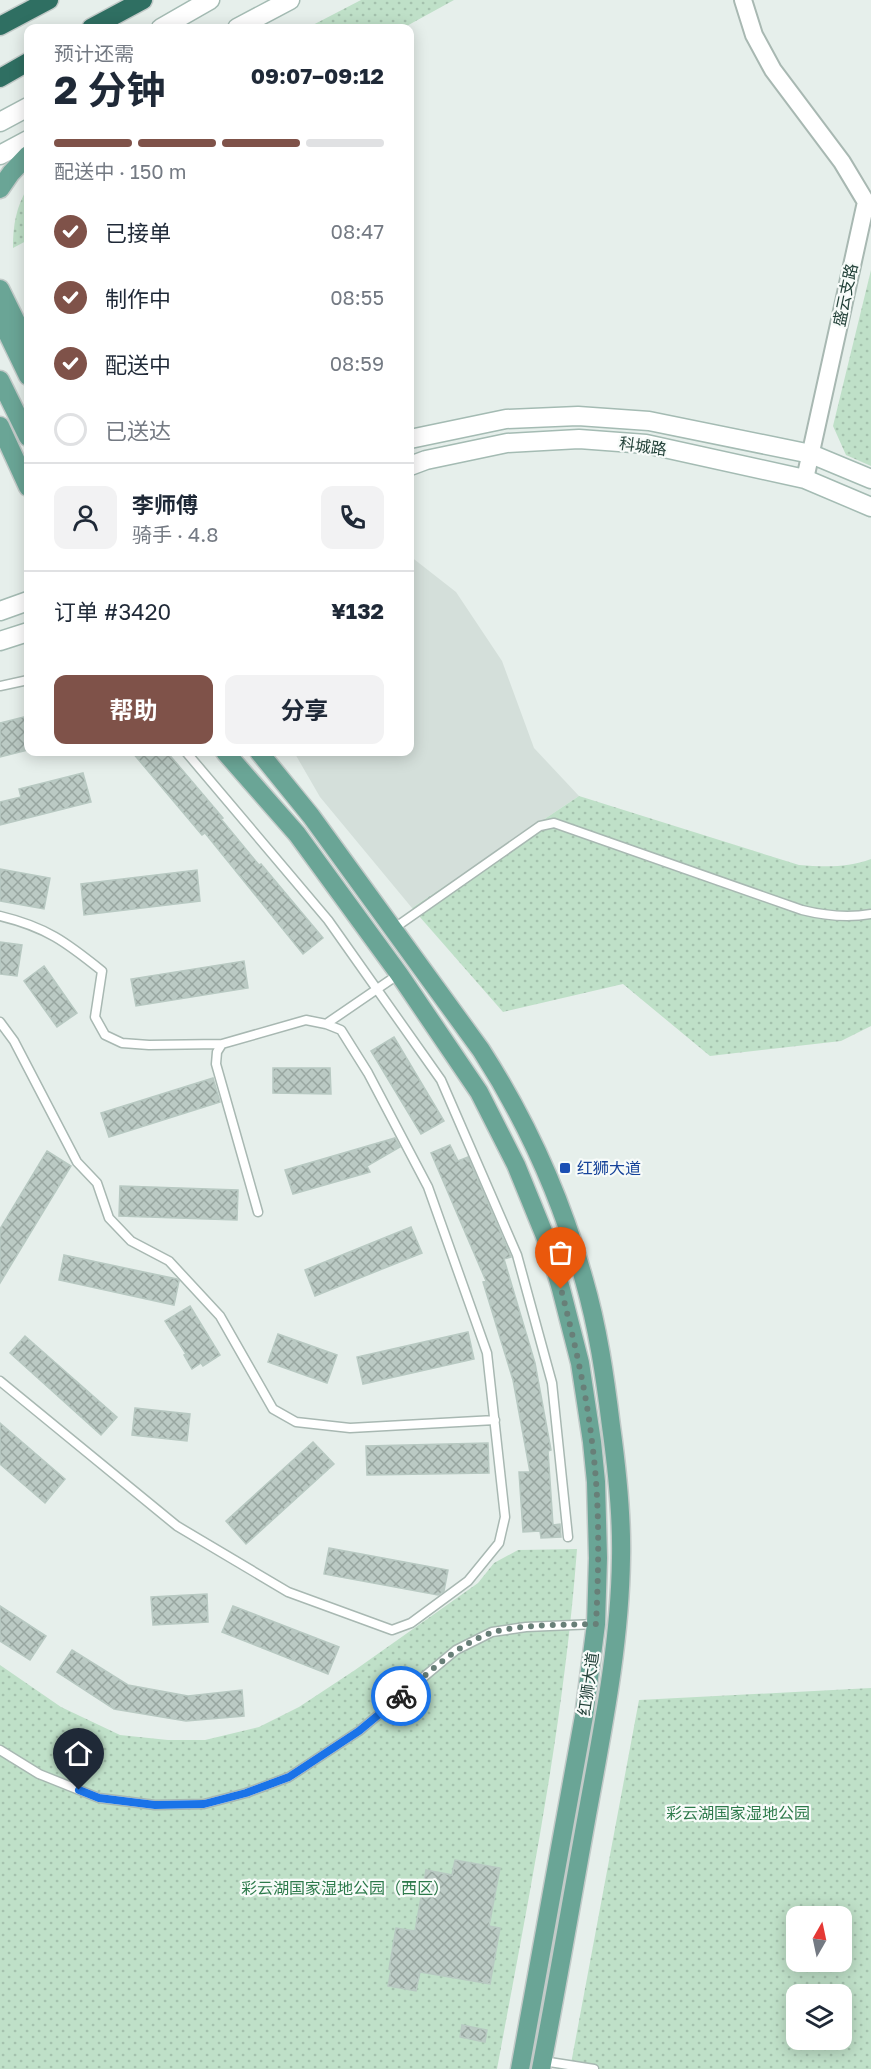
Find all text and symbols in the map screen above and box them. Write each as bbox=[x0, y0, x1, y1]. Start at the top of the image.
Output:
text: 预计还需 bbox=[54, 41, 134, 65]
text: 09:07–09:12 bbox=[251, 62, 384, 89]
text: 2 分钟 bbox=[54, 66, 166, 113]
text: 配送中 · 150 m bbox=[54, 159, 186, 183]
icon: check bbox=[54, 215, 87, 248]
text: 已接单 bbox=[105, 219, 171, 246]
text: 08:47 bbox=[331, 219, 384, 243]
street label: 盛云支路 bbox=[829, 262, 861, 328]
icon: check bbox=[54, 281, 87, 314]
text: 制作中 bbox=[105, 285, 171, 312]
text: 08:55 bbox=[330, 285, 384, 309]
icon: check bbox=[54, 347, 87, 380]
text: 配送中 bbox=[105, 351, 171, 378]
text: 08:59 bbox=[330, 351, 384, 375]
text: 已送达 bbox=[105, 417, 171, 444]
street label: 科城路 bbox=[618, 433, 668, 459]
button: person bbox=[54, 486, 117, 549]
button: phone bbox=[321, 486, 384, 549]
text: 李师傅 bbox=[132, 491, 198, 518]
text: 骑手 · 4.8 bbox=[132, 522, 218, 546]
text: ¥132 bbox=[331, 597, 384, 624]
text: 订单 #3420 bbox=[54, 598, 171, 625]
button: 帮助 bbox=[54, 675, 213, 744]
button: 分享 bbox=[225, 675, 384, 744]
place label: 红狮大道 bbox=[577, 1158, 641, 1178]
marker: 红狮大道 bbox=[558, 1161, 572, 1175]
pin bbox=[535, 1227, 586, 1289]
icon: bag bbox=[544, 1236, 577, 1269]
street label: 红狮大道 bbox=[574, 1651, 602, 1717]
courier bbox=[371, 1666, 431, 1726]
icon: bike bbox=[385, 1680, 418, 1713]
pin bbox=[53, 1728, 104, 1790]
icon: home bbox=[62, 1737, 95, 1770]
park label: 彩云湖国家湿地公园 bbox=[666, 1803, 810, 1823]
park label: 彩云湖国家湿地公园（西区） bbox=[241, 1878, 449, 1898]
north arrow bbox=[786, 1906, 852, 1972]
map controls bbox=[786, 1906, 852, 2050]
button: layers bbox=[786, 1984, 852, 2050]

